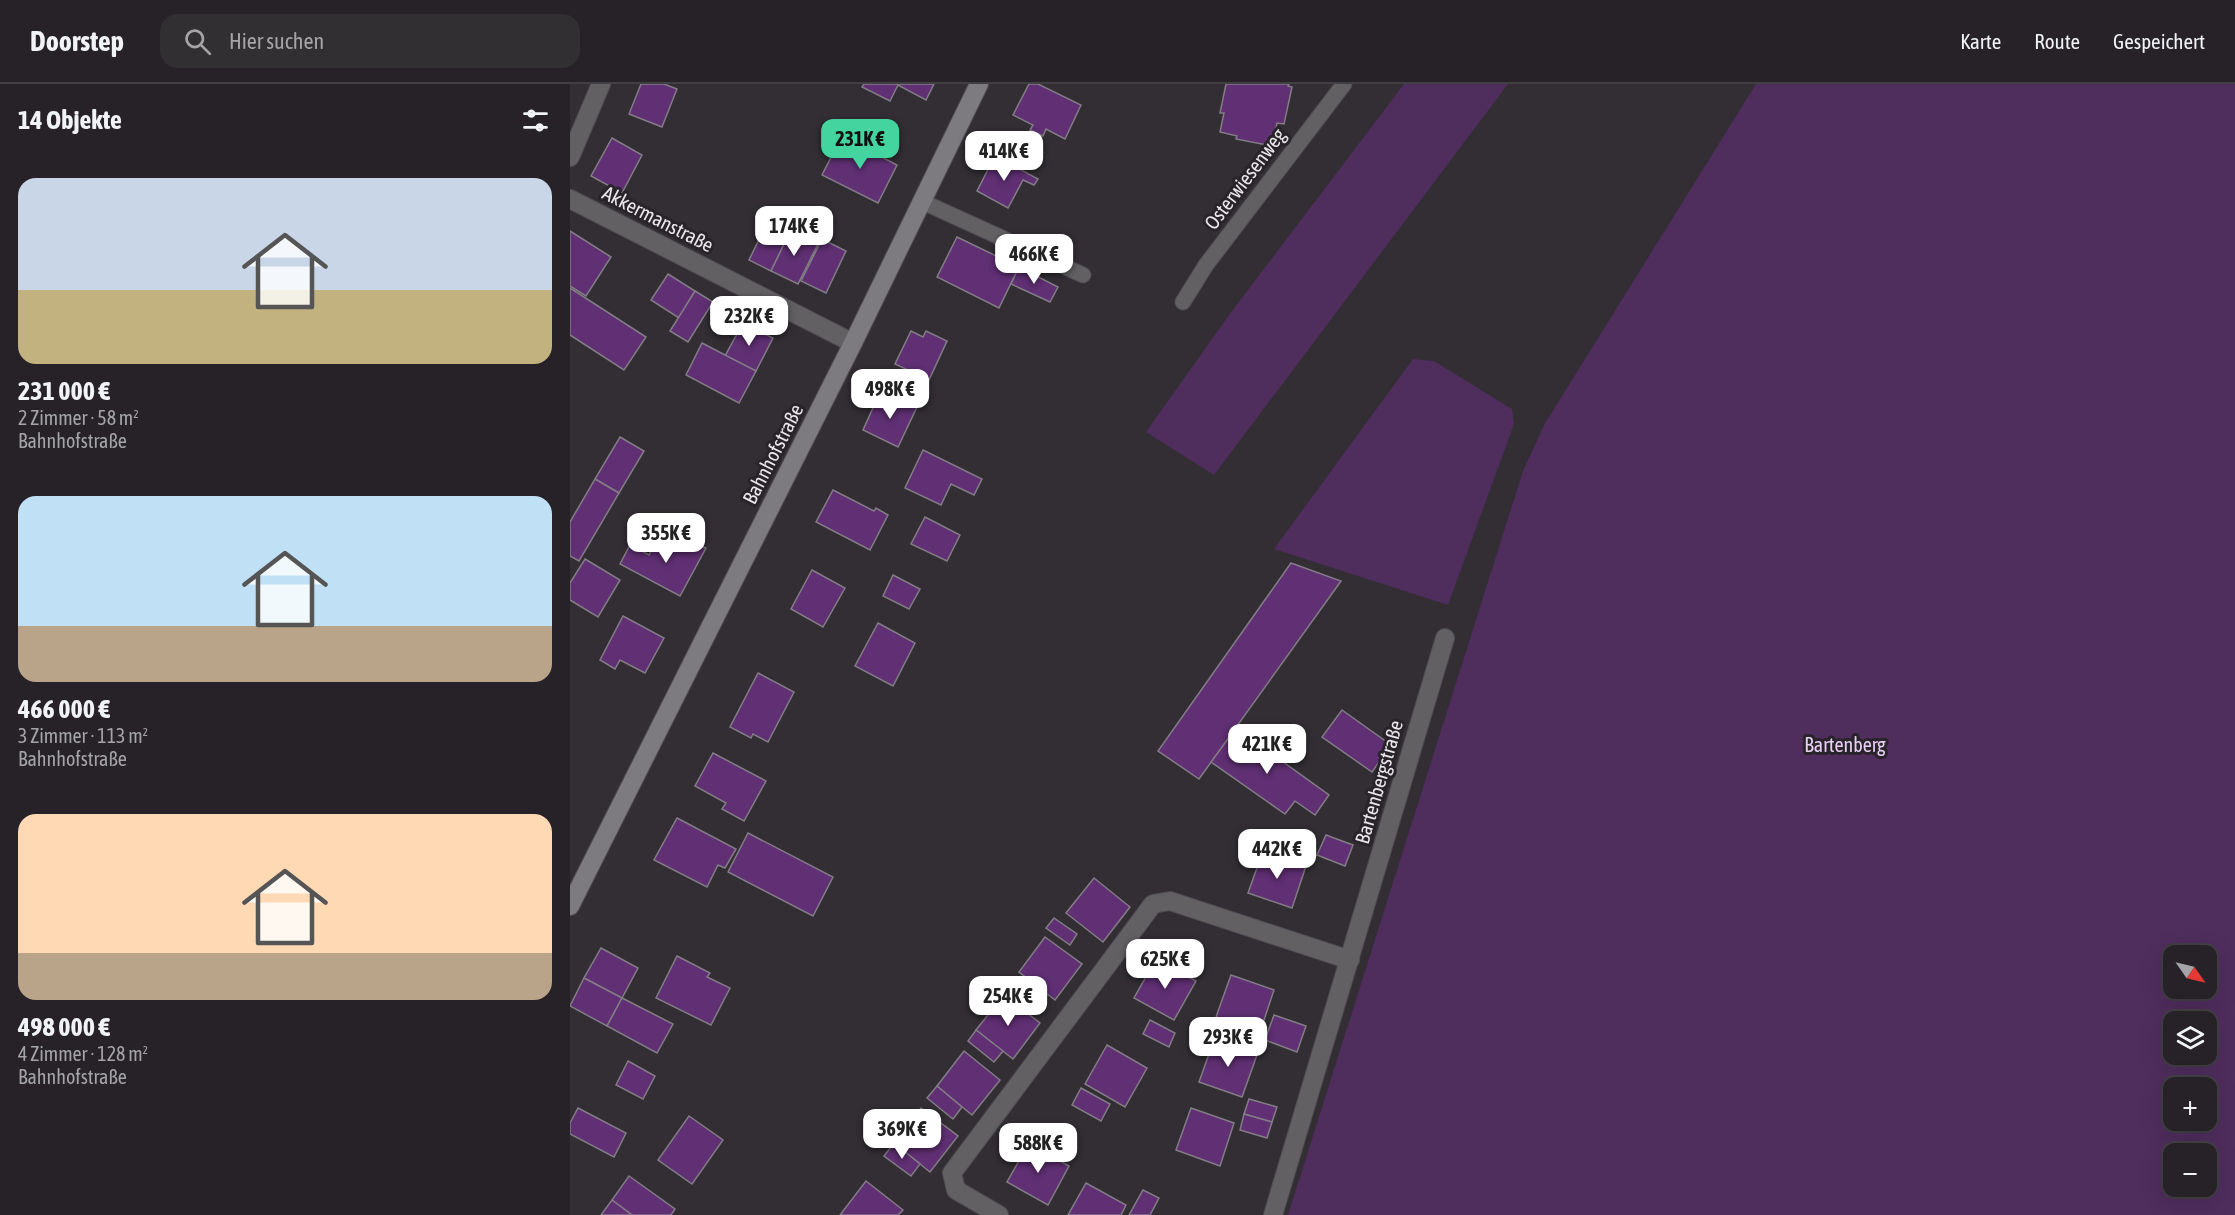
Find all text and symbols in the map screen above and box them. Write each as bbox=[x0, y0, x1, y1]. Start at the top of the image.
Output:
search box bbox=[160, 14, 580, 68]
text: Doorstep bbox=[30, 25, 124, 57]
icon: search bbox=[181, 25, 214, 58]
text: Hier suchen bbox=[229, 28, 324, 54]
text: Karte bbox=[1960, 29, 2001, 53]
text: Route bbox=[2034, 29, 2080, 53]
text: Gespeichert bbox=[2113, 29, 2205, 53]
icon: filters bbox=[519, 104, 552, 137]
text: 14 Objekte bbox=[18, 105, 122, 135]
pin: 231K € bbox=[811, 119, 909, 170]
street label: Osterwiesenweg bbox=[1199, 123, 1290, 234]
text: 231K € bbox=[835, 127, 885, 150]
pin: 414K € bbox=[955, 131, 1053, 182]
text: 414K € bbox=[979, 139, 1029, 162]
street label: Akkermanstraße bbox=[599, 181, 718, 256]
pin: 174K € bbox=[745, 206, 843, 257]
text: 174K € bbox=[769, 214, 819, 237]
icon: home bbox=[231, 217, 339, 325]
pin: 466K € bbox=[985, 234, 1083, 285]
text: 466K € bbox=[1009, 242, 1059, 265]
pin: 232K € bbox=[700, 296, 798, 347]
text: 232K € bbox=[724, 304, 774, 327]
pin: 498K € bbox=[841, 369, 939, 420]
text: 231 000 € bbox=[18, 376, 110, 406]
text: 498K € bbox=[865, 377, 915, 400]
street label: Bahnhofstraße bbox=[738, 400, 808, 508]
text: 2 Zimmer · 58 m² bbox=[18, 406, 139, 429]
text: Bahnhofstraße bbox=[18, 429, 127, 452]
pin: 355K € bbox=[617, 513, 715, 564]
text: 355K € bbox=[641, 521, 691, 544]
icon: home bbox=[231, 535, 339, 643]
text: 466 000 € bbox=[18, 694, 110, 724]
street label: Bartenbergstraße bbox=[1350, 717, 1407, 846]
text: 3 Zimmer · 113 m² bbox=[18, 724, 148, 747]
pin: 421K € bbox=[1218, 724, 1316, 775]
text: 421K € bbox=[1242, 732, 1292, 755]
park label: Bartenberg bbox=[1804, 733, 1886, 756]
text: Bahnhofstraße bbox=[18, 747, 127, 770]
pin: 442K € bbox=[1228, 829, 1326, 880]
text: 442K € bbox=[1252, 837, 1302, 860]
icon: home bbox=[231, 853, 339, 961]
pin: 625K € bbox=[1116, 939, 1214, 990]
north arrow bbox=[2163, 945, 2217, 999]
map controls bbox=[2163, 945, 2217, 1197]
text: 625K € bbox=[1140, 947, 1190, 970]
pin: 254K € bbox=[959, 976, 1057, 1027]
text: 254K € bbox=[983, 984, 1033, 1007]
button: layers bbox=[2163, 1011, 2217, 1065]
text: 498 000 € bbox=[18, 1012, 110, 1042]
pin: 293K € bbox=[1179, 1017, 1277, 1068]
text: 293K € bbox=[1203, 1025, 1253, 1048]
text: 4 Zimmer · 128 m² bbox=[18, 1042, 148, 1065]
text: Bahnhofstraße bbox=[18, 1065, 127, 1088]
button: + bbox=[2163, 1077, 2217, 1131]
pin: 369K € bbox=[853, 1109, 951, 1160]
text: 369K € bbox=[877, 1117, 927, 1140]
pin: 588K € bbox=[989, 1123, 1087, 1174]
text: 588K € bbox=[1013, 1131, 1063, 1154]
button: − bbox=[2163, 1143, 2217, 1197]

